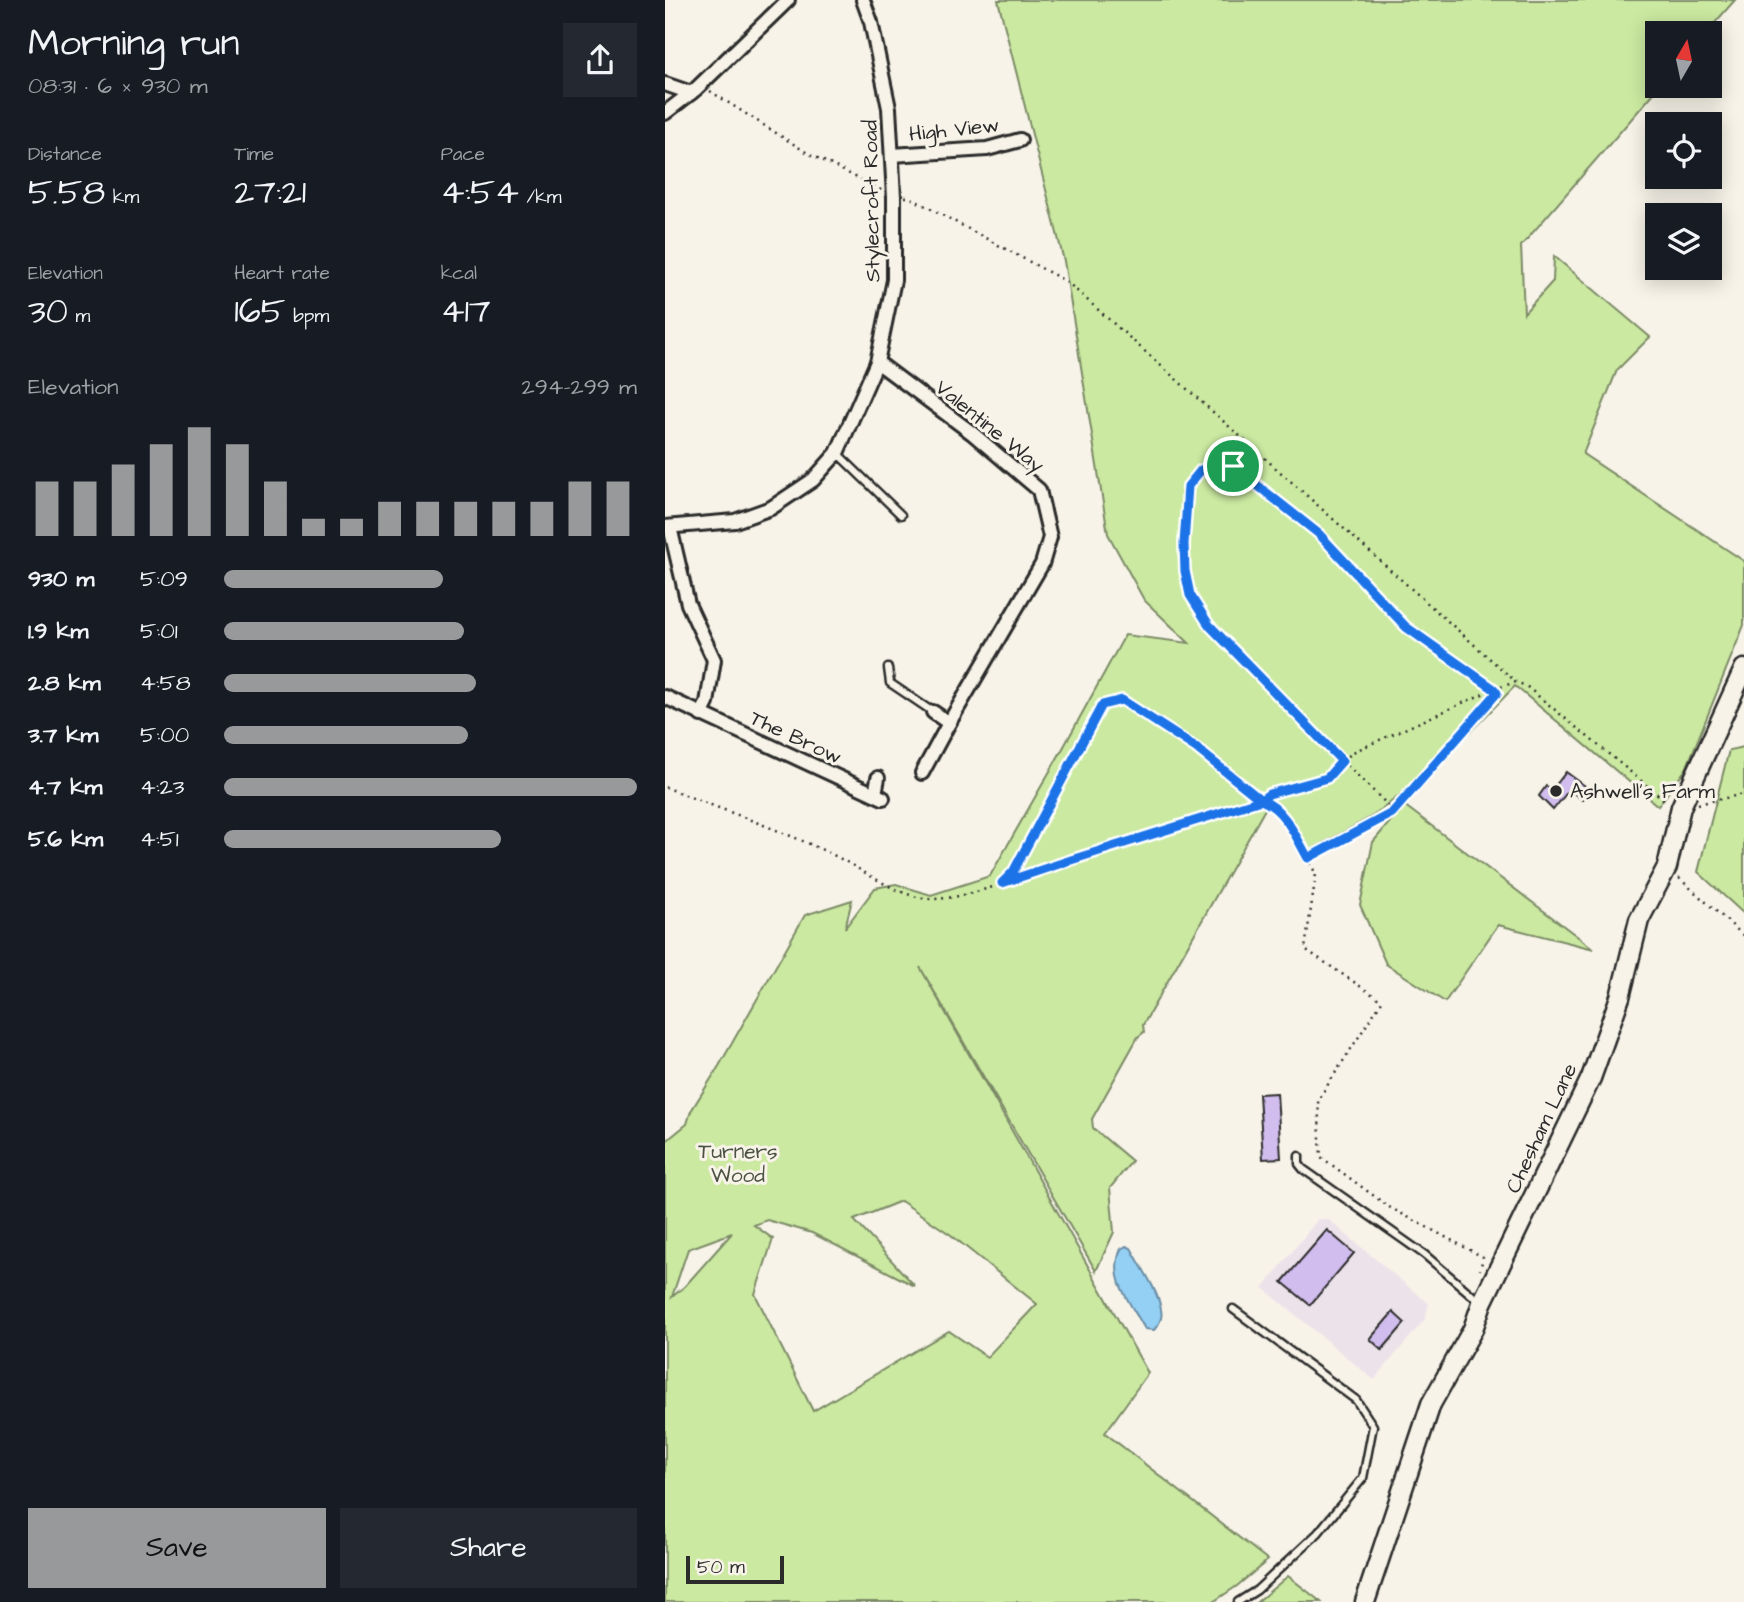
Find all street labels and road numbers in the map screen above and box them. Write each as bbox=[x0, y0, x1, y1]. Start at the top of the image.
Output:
street label: High View bbox=[908, 110, 1001, 151]
street label: Stylecroft Road bbox=[856, 119, 889, 282]
street label: Valentine Way bbox=[928, 373, 1051, 481]
street label: The Brow bbox=[745, 703, 847, 771]
street label: Chesham Lane bbox=[1499, 1059, 1584, 1198]

